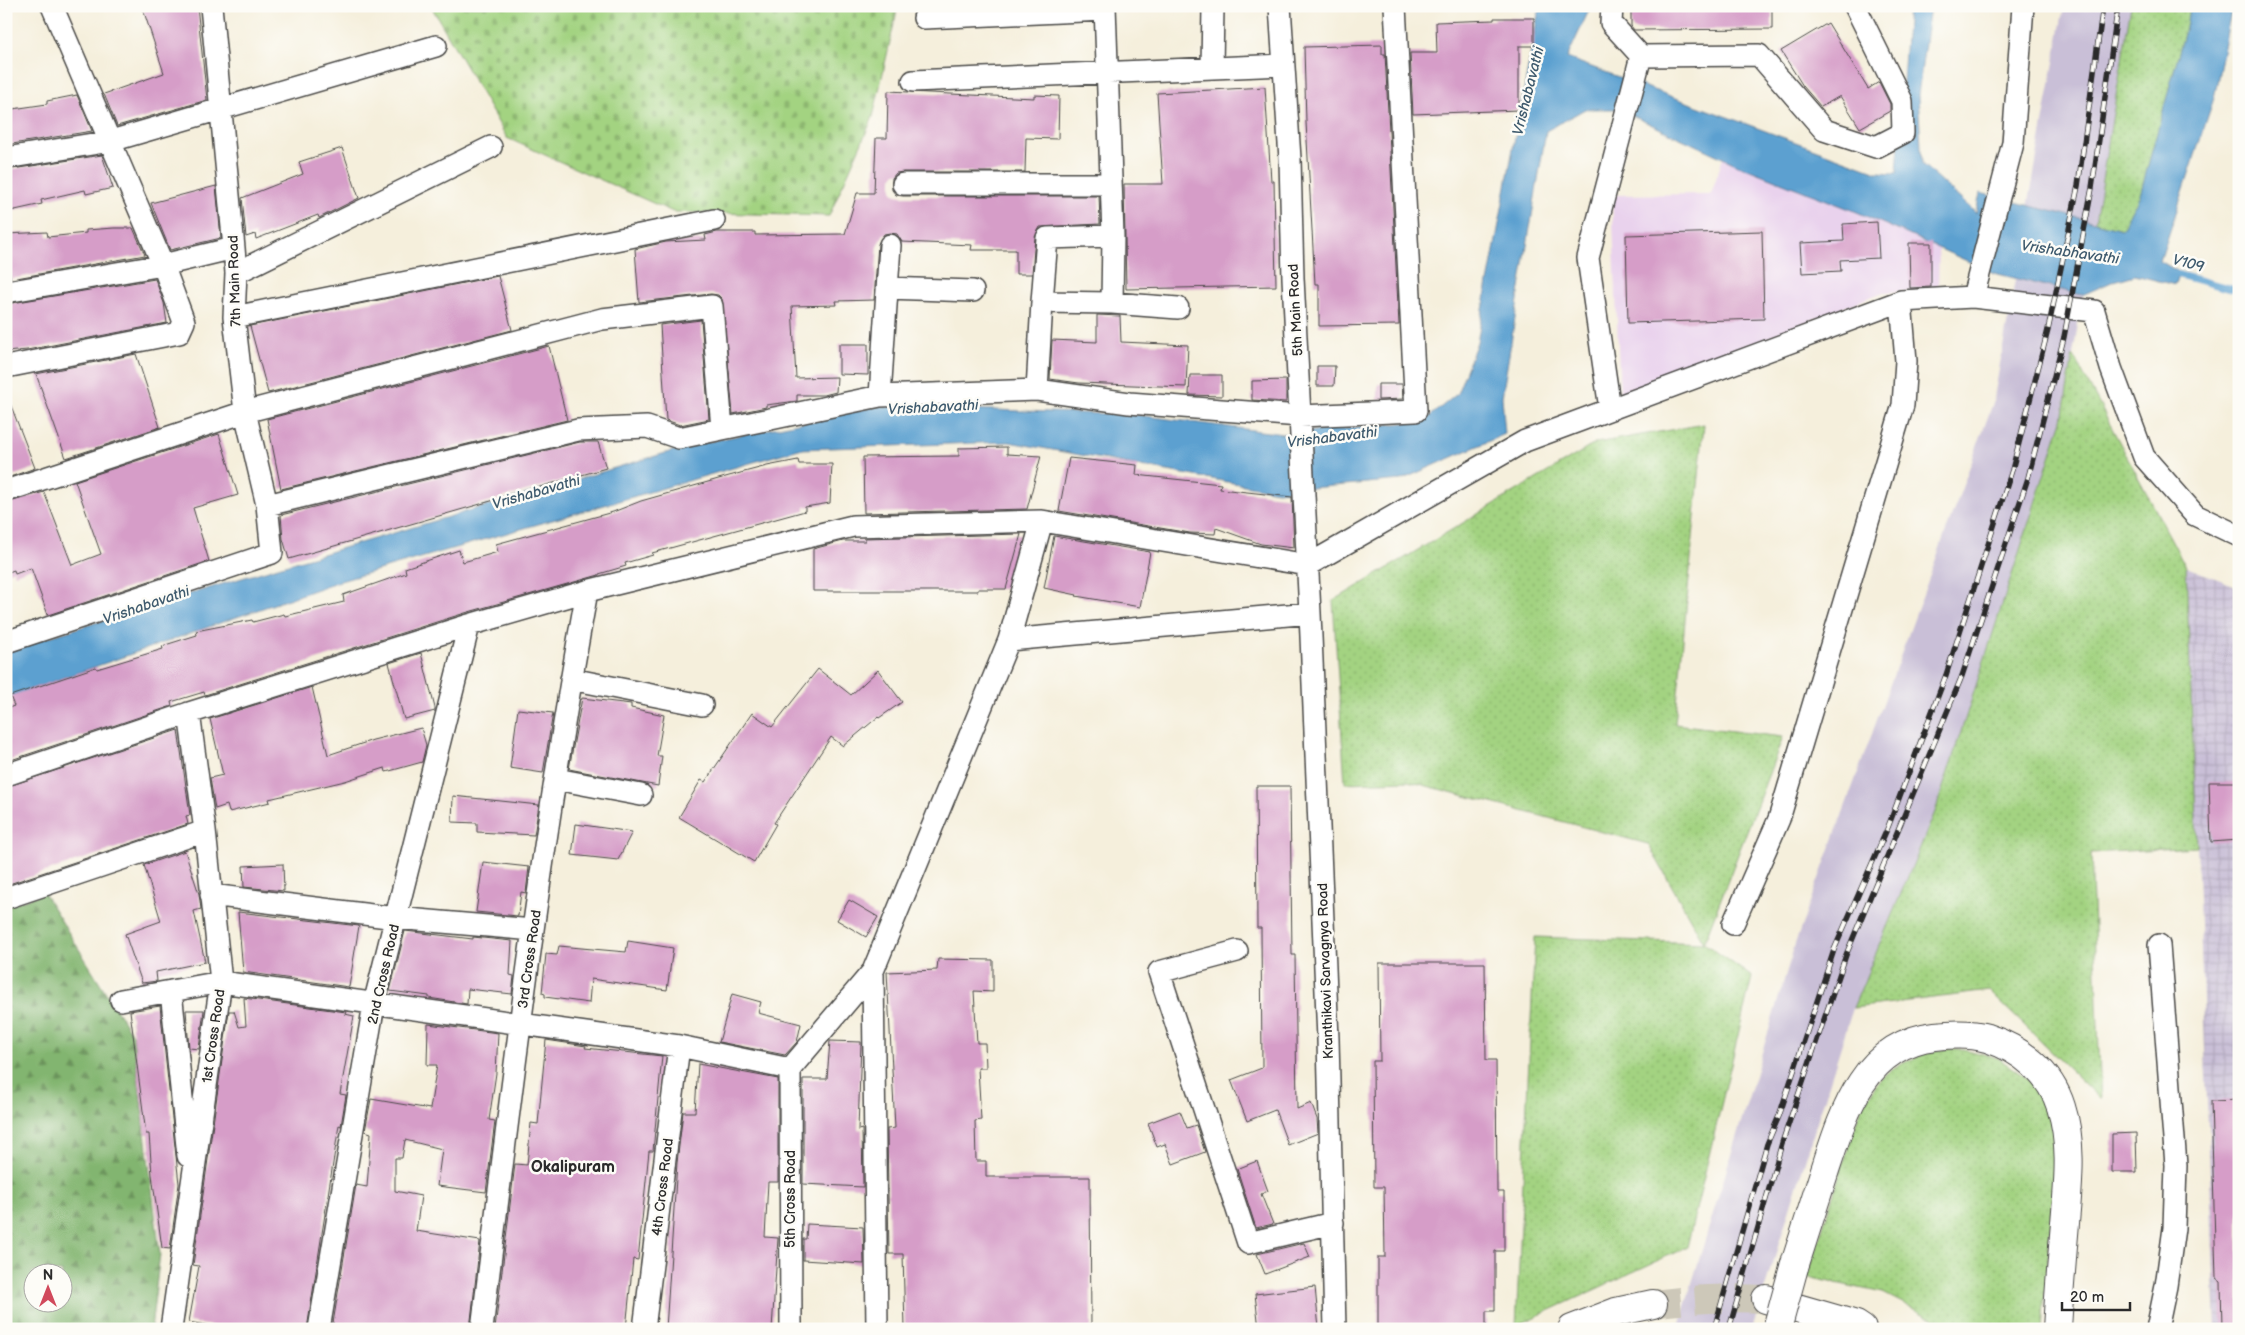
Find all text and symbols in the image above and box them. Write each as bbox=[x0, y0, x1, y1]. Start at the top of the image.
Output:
water label: Vrishabavathi bbox=[1508, 44, 1549, 137]
street label: 7th Main Road bbox=[224, 235, 245, 327]
water label: Vrishabhavathi bbox=[2020, 236, 2121, 269]
water label: V109 bbox=[2170, 250, 2206, 277]
street label: 5th Main Road bbox=[1285, 263, 1306, 357]
water label: Vrishabavathi bbox=[887, 396, 979, 419]
water label: Vrishabavathi bbox=[1286, 422, 1379, 452]
water label: Vrishabavathi bbox=[490, 471, 583, 514]
water label: Vrishabavathi bbox=[100, 582, 193, 629]
street label: Kranthikavi Sarvagnya Road bbox=[1314, 883, 1337, 1059]
street label: 3rd Cross Road bbox=[514, 909, 545, 1009]
street label: 2nd Cross Road bbox=[364, 922, 403, 1026]
street label: 1st Cross Road bbox=[198, 988, 228, 1084]
street label: 4th Cross Road bbox=[648, 1137, 677, 1237]
street label: 5th Cross Road bbox=[782, 1150, 799, 1248]
district label: Okalipuram bbox=[531, 1158, 615, 1177]
north arrow bbox=[22, 1262, 72, 1312]
text: N bbox=[43, 1267, 53, 1284]
scale bar bbox=[2062, 1280, 2130, 1312]
text: 20 m bbox=[2070, 1288, 2104, 1307]

